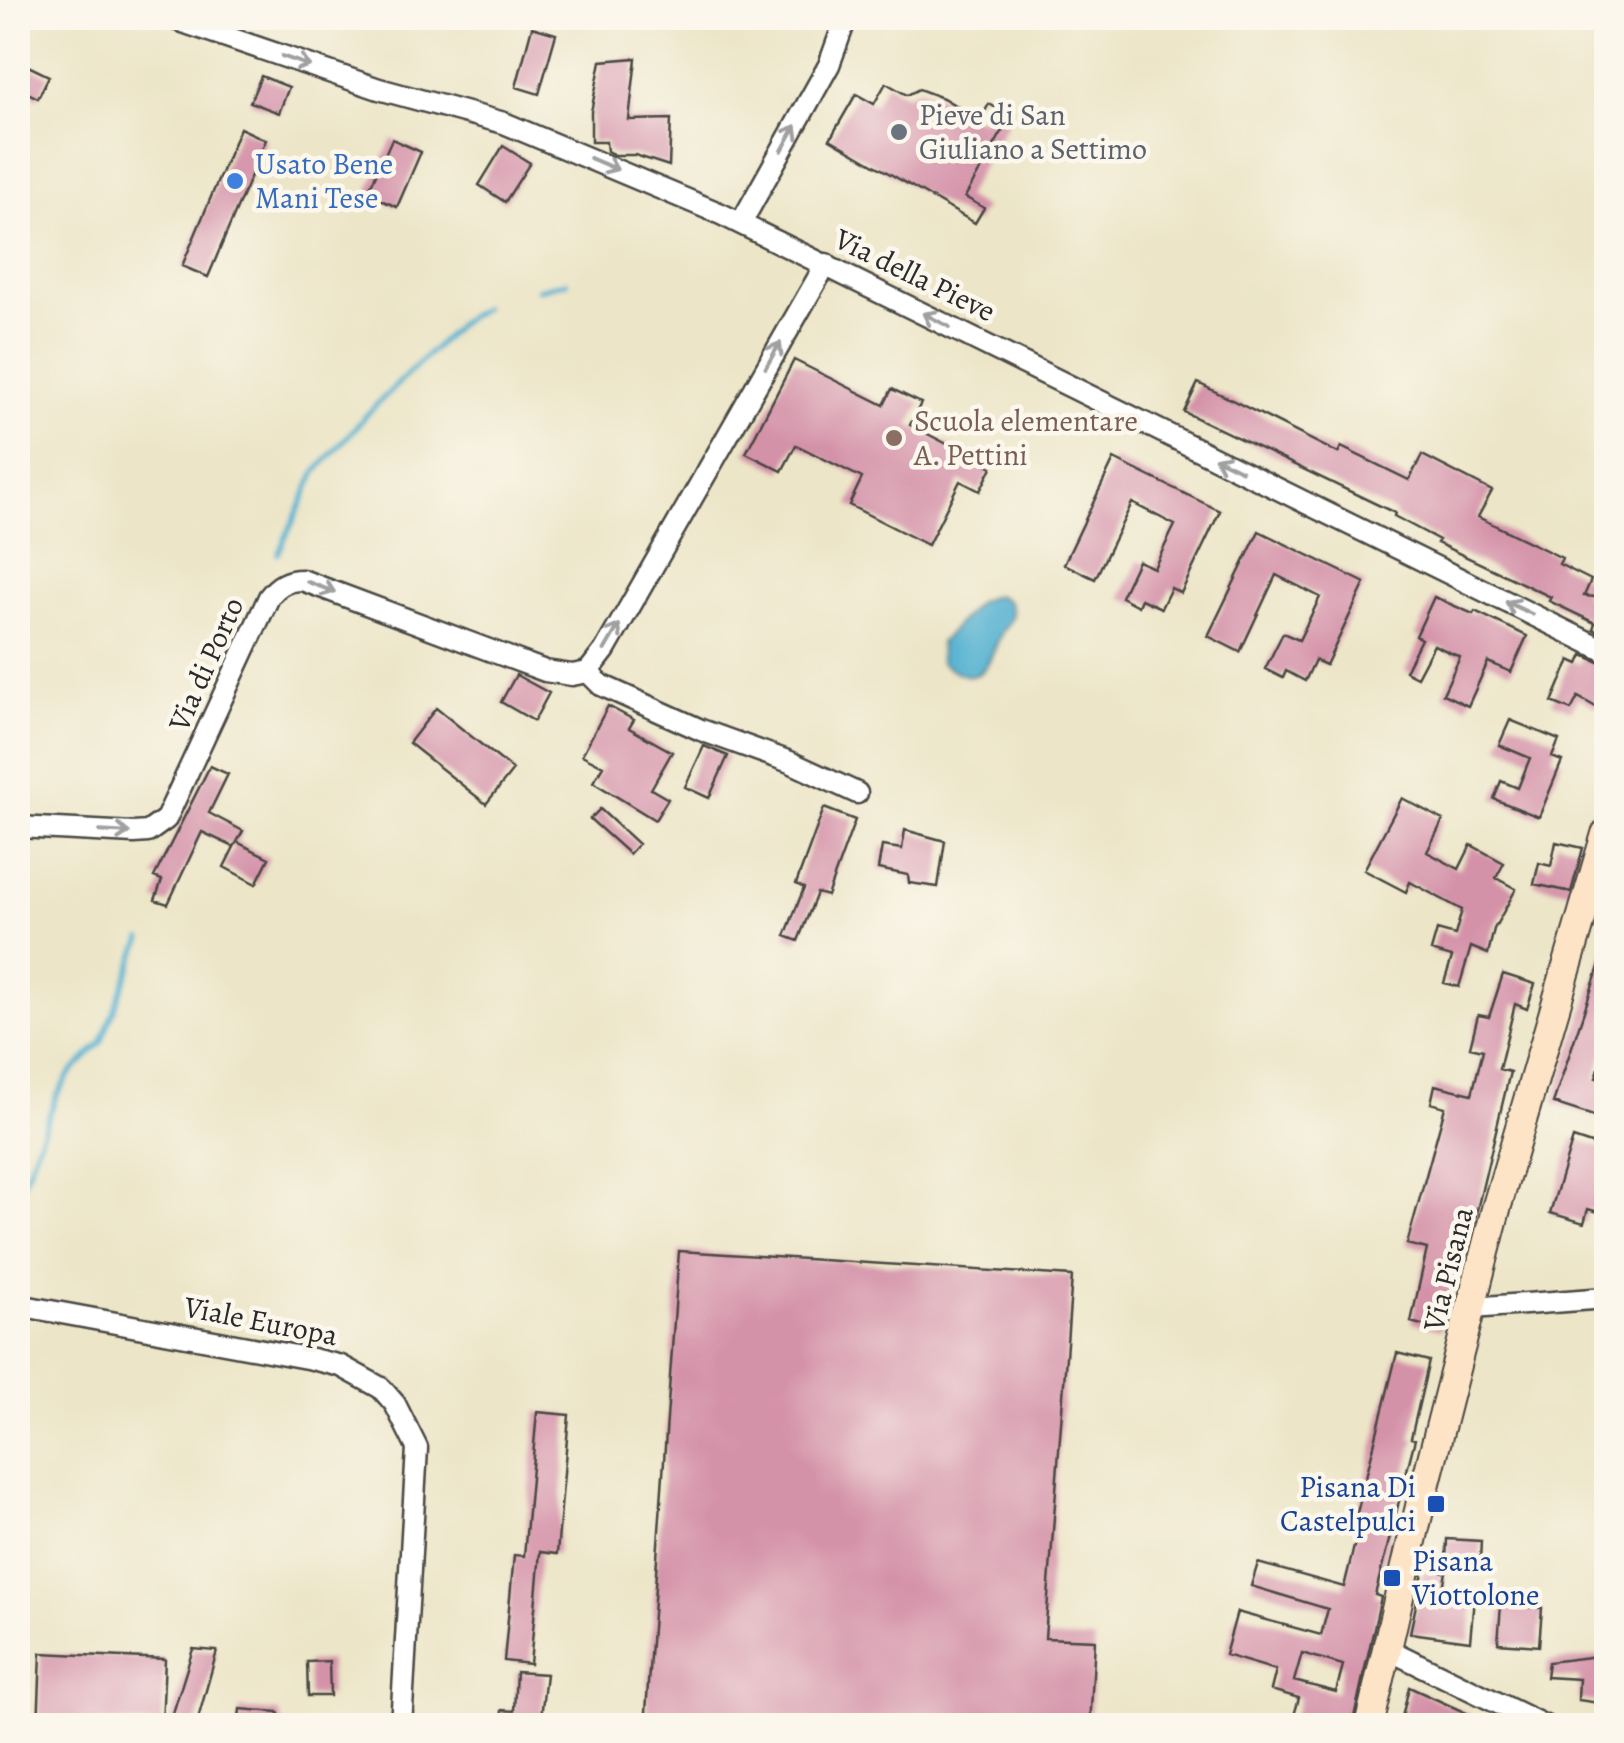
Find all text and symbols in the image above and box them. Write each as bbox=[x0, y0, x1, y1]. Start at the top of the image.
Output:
one-way arrow bbox=[280, 53, 312, 71]
place label: Pieve di San Giuliano a Settimo bbox=[919, 95, 1147, 169]
marker: Pieve di San Giuliano a Settimo bbox=[888, 121, 910, 143]
one-way arrow bbox=[779, 123, 799, 153]
place label: Usato Bene Mani Tese bbox=[255, 144, 393, 218]
one-way arrow bbox=[588, 156, 619, 174]
marker: Usato Bene Mani Tese bbox=[224, 170, 246, 192]
street label: Via della Pieve bbox=[827, 218, 1002, 331]
one-way arrow bbox=[922, 309, 952, 328]
one-way arrow bbox=[763, 341, 783, 370]
place label: Scuola elementare A. Pettini bbox=[913, 401, 1138, 475]
marker: Scuola elementare A. Pettini bbox=[883, 427, 905, 449]
one-way arrow bbox=[1213, 453, 1243, 472]
one-way arrow bbox=[305, 579, 336, 597]
street label: Via di Porto bbox=[158, 591, 253, 738]
one-way arrow bbox=[1505, 597, 1535, 616]
one-way arrow bbox=[602, 624, 622, 652]
one-way arrow bbox=[98, 823, 130, 842]
street label: Via Pisana bbox=[1413, 1203, 1483, 1336]
street label: Viale Europa bbox=[180, 1286, 341, 1355]
place label: Pisana Di Castelpulci bbox=[1280, 1467, 1416, 1541]
marker: Pisana Di Castelpulci bbox=[1425, 1493, 1447, 1515]
place label: Pisana Viottolone bbox=[1411, 1541, 1539, 1615]
marker: Pisana Viottolone bbox=[1381, 1567, 1403, 1589]

